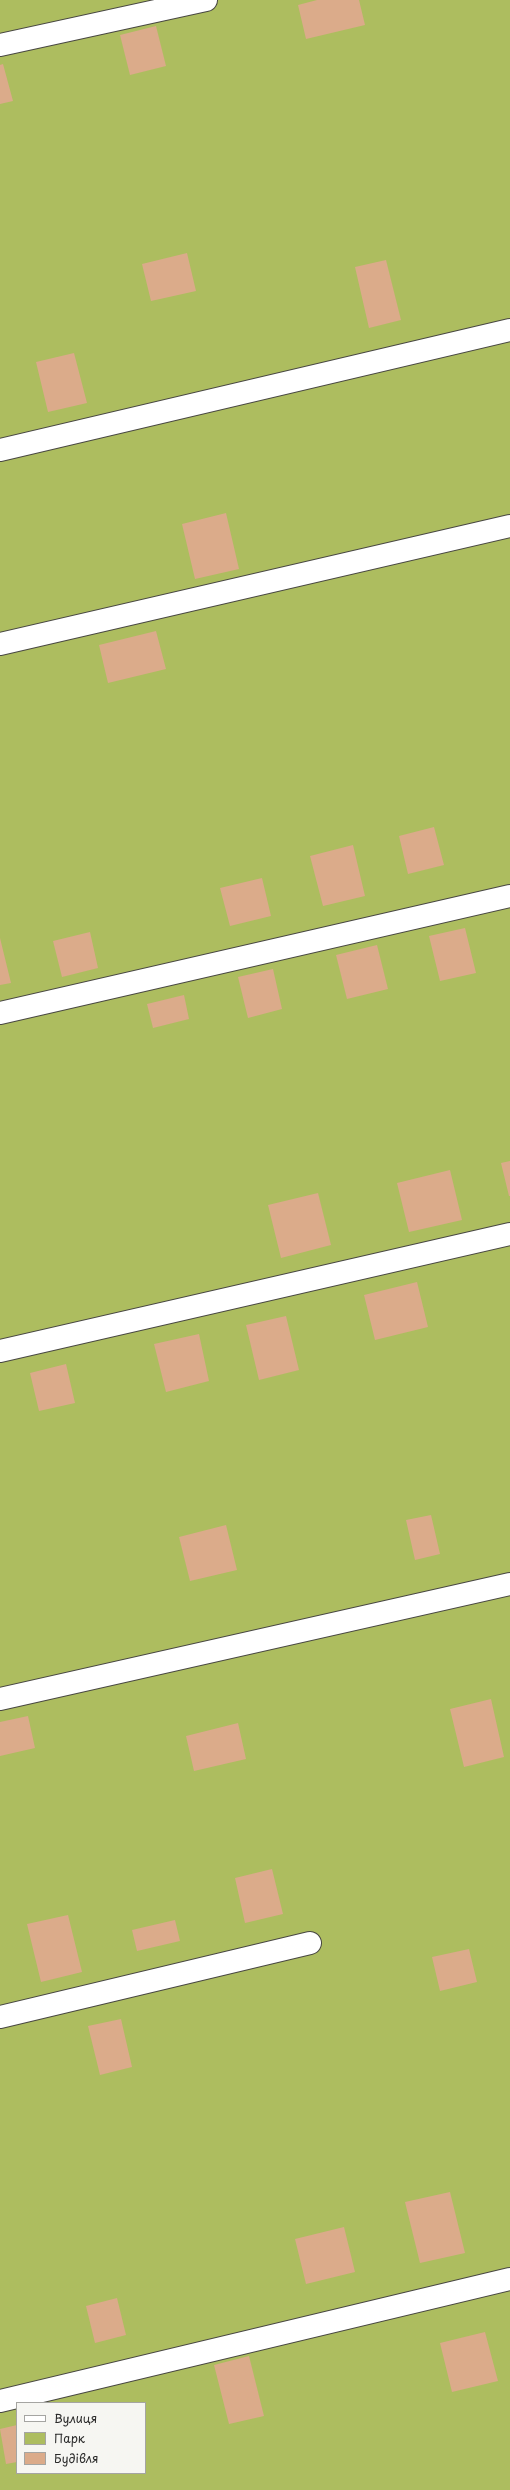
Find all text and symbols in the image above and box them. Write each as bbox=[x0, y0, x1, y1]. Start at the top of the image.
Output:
legend bbox=[16, 2402, 146, 2474]
text: Вулиця bbox=[54, 2409, 97, 2427]
text: Парк bbox=[54, 2429, 85, 2447]
text: Будівля bbox=[54, 2449, 99, 2467]

